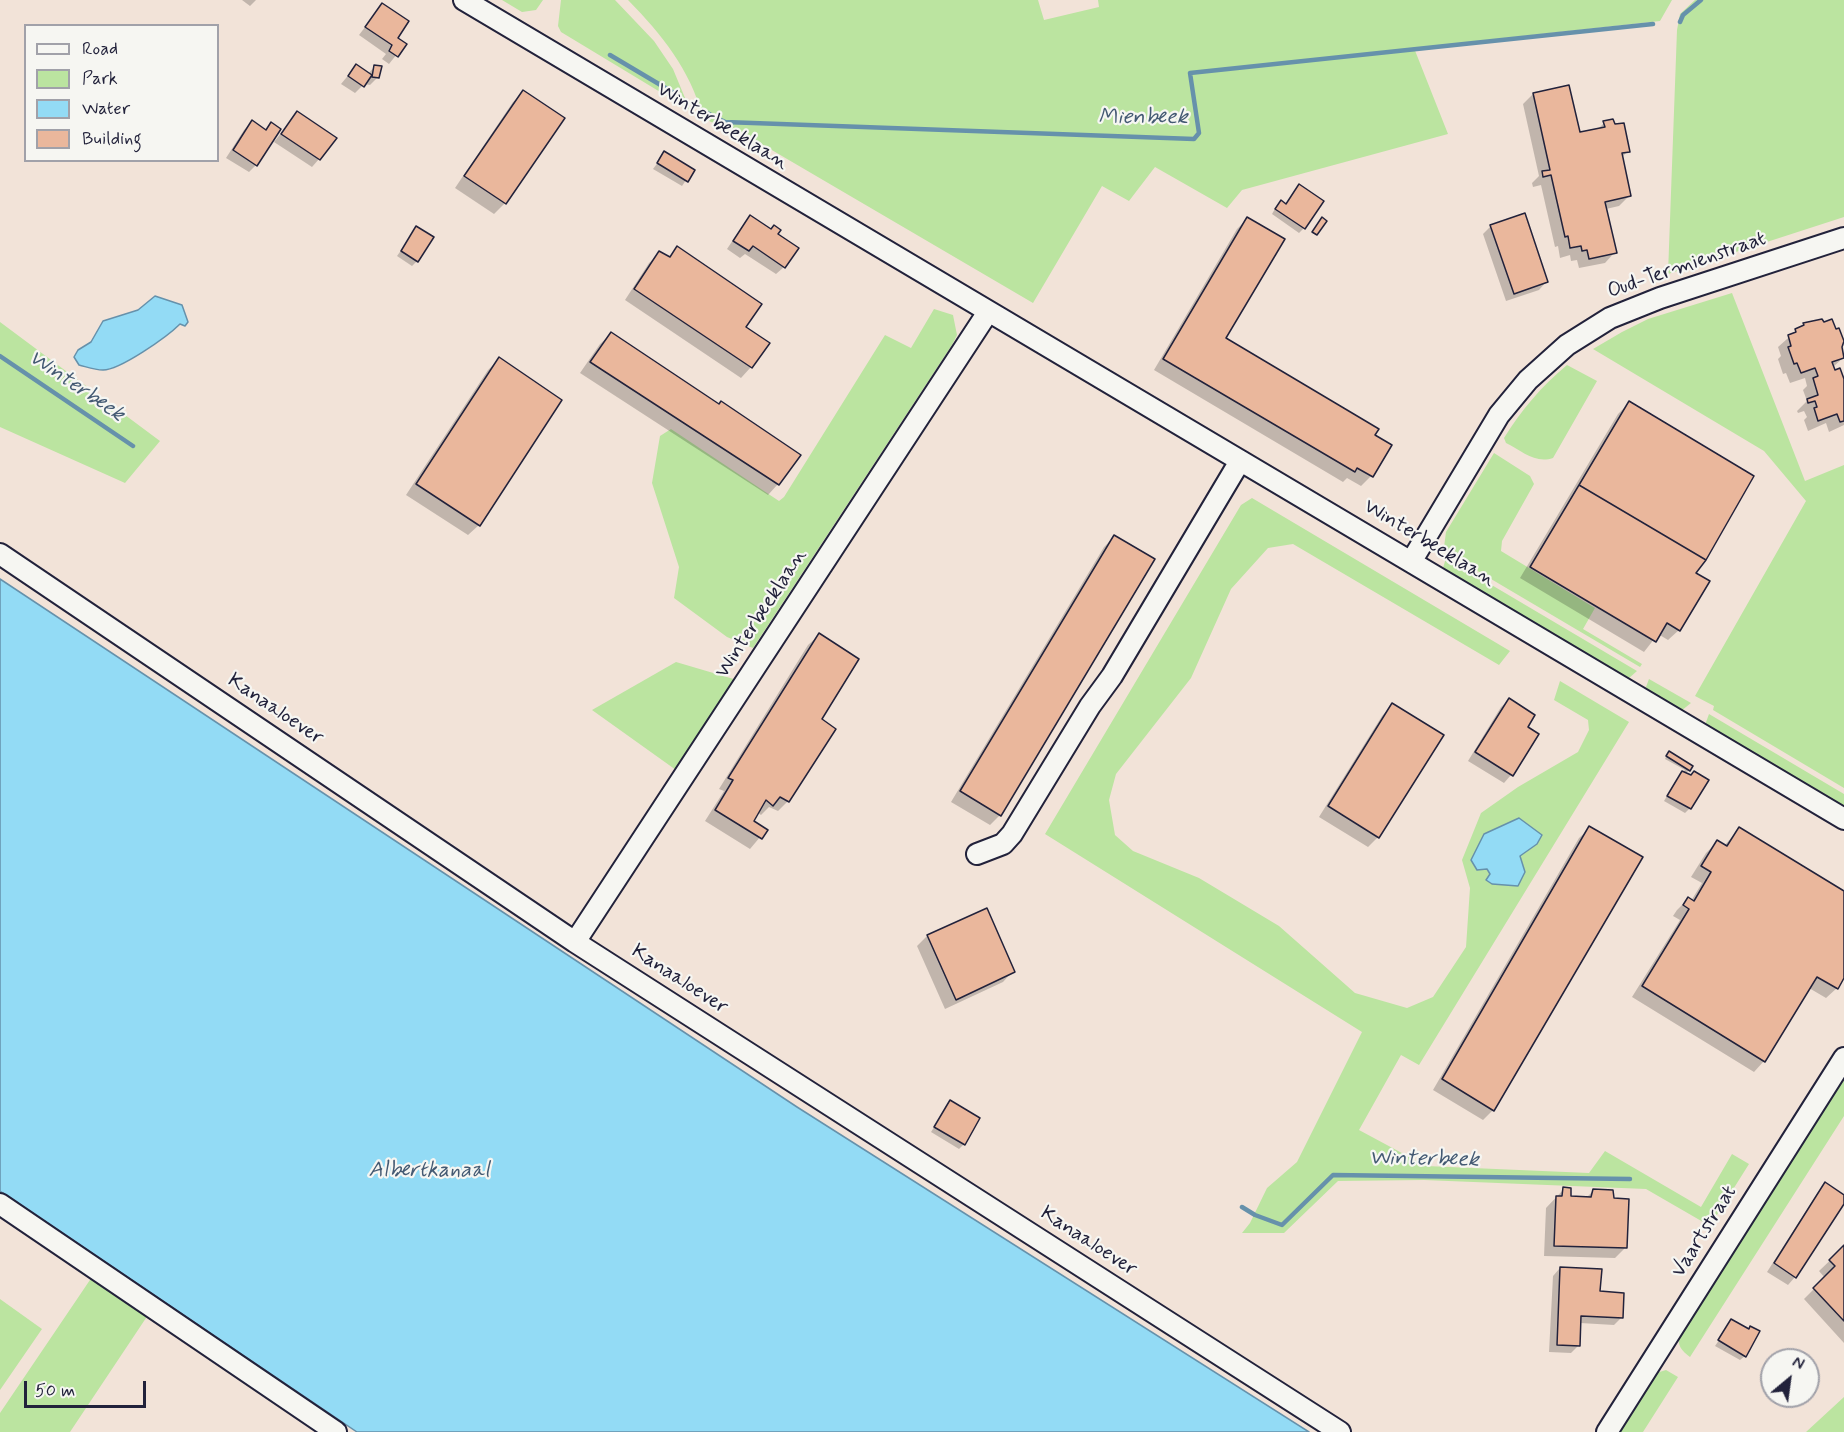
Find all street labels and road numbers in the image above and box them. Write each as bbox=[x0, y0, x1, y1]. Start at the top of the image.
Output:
street label: Winterbeeklaan bbox=[652, 78, 792, 176]
street label: Oud-Termienstraat bbox=[1604, 227, 1770, 305]
street label: Winterbeeklaan bbox=[1359, 495, 1499, 593]
street label: Winterbeeklaan bbox=[711, 545, 813, 683]
street label: Kanaaloever bbox=[222, 669, 328, 751]
street label: Kanaaloever bbox=[626, 939, 732, 1021]
street label: Vaartstraat bbox=[1667, 1181, 1743, 1283]
street label: Kanaaloever bbox=[1035, 1201, 1141, 1283]

